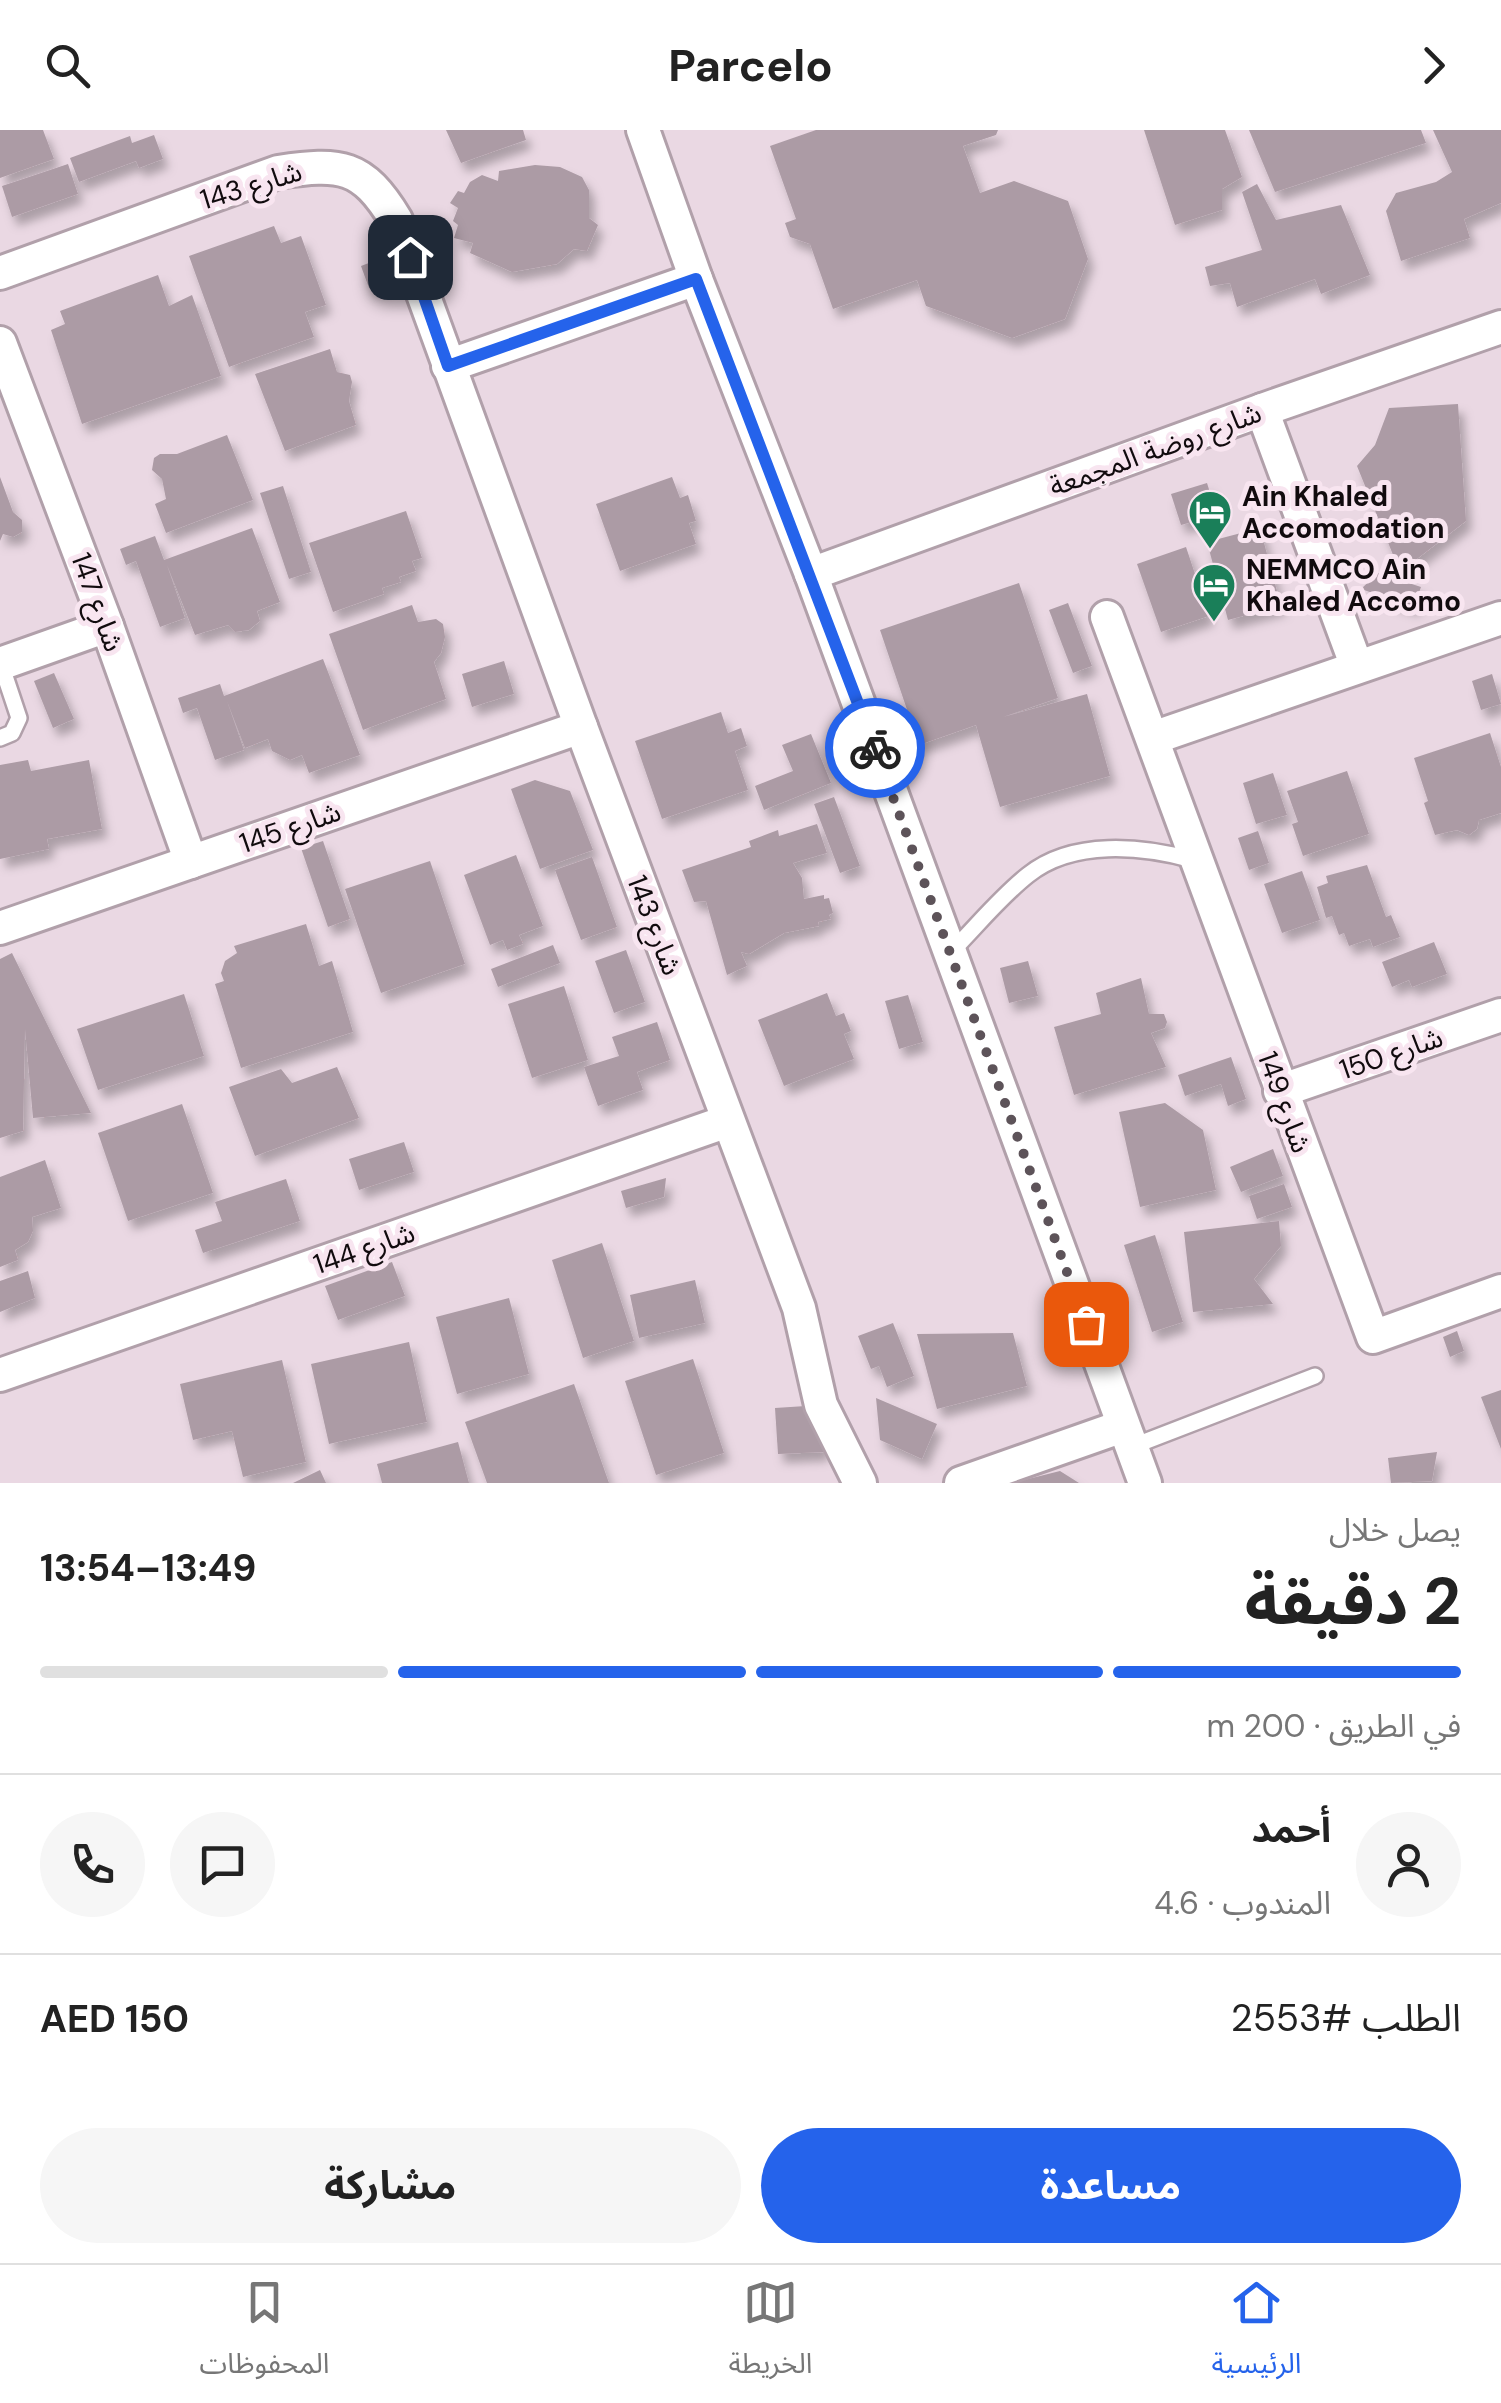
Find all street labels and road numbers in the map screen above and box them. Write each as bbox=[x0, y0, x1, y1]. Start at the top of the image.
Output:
street label: شارع 143 bbox=[196, 153, 307, 220]
street label: شارع روضة المجمعة bbox=[1044, 394, 1267, 507]
street label: شارع 147 bbox=[61, 548, 132, 657]
street label: شارع 145 bbox=[235, 793, 346, 864]
street label: شارع 143 bbox=[617, 870, 690, 981]
street label: شارع 150 bbox=[1335, 1019, 1448, 1090]
street label: شارع 149 bbox=[1247, 1046, 1320, 1159]
street label: شارع 144 bbox=[309, 1214, 420, 1285]

